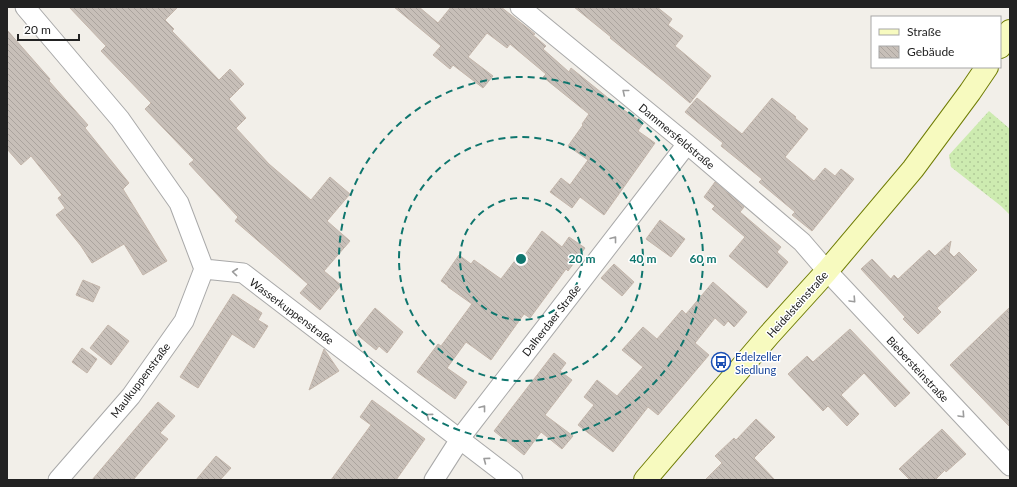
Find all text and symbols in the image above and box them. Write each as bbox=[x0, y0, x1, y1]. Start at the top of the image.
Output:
scale bar bbox=[18, 16, 79, 42]
legend bbox=[871, 16, 1001, 68]
text: 20 m bbox=[24, 22, 51, 37]
text: Straße bbox=[907, 24, 941, 39]
text: Gebäude bbox=[907, 44, 954, 59]
one-way arrow bbox=[622, 90, 629, 97]
street label: Dammersfeldstraße bbox=[636, 101, 718, 172]
one-way arrow bbox=[609, 236, 616, 243]
text: 20 m bbox=[569, 251, 595, 266]
text: 40 m bbox=[630, 251, 656, 266]
text: 60 m bbox=[690, 251, 716, 266]
centre of rings bbox=[514, 252, 528, 266]
one-way arrow bbox=[232, 268, 238, 277]
street label: Heidelsteinstraße bbox=[764, 268, 830, 340]
street label: Wasserkuppenstraße bbox=[247, 275, 337, 347]
street label: Dalherdaer Straße bbox=[519, 281, 583, 358]
one-way arrow bbox=[849, 295, 856, 303]
street label: Biebersteinstraße bbox=[884, 334, 952, 405]
street label: Maulkuppenstraße bbox=[108, 340, 173, 420]
place label: Edelzeller Siedlung bbox=[735, 350, 781, 376]
bus stop icon: Edelzeller Siedlung bbox=[710, 351, 732, 373]
one-way arrow bbox=[479, 406, 486, 413]
one-way arrow bbox=[957, 410, 964, 418]
one-way arrow bbox=[426, 413, 433, 420]
one-way arrow bbox=[484, 458, 491, 465]

